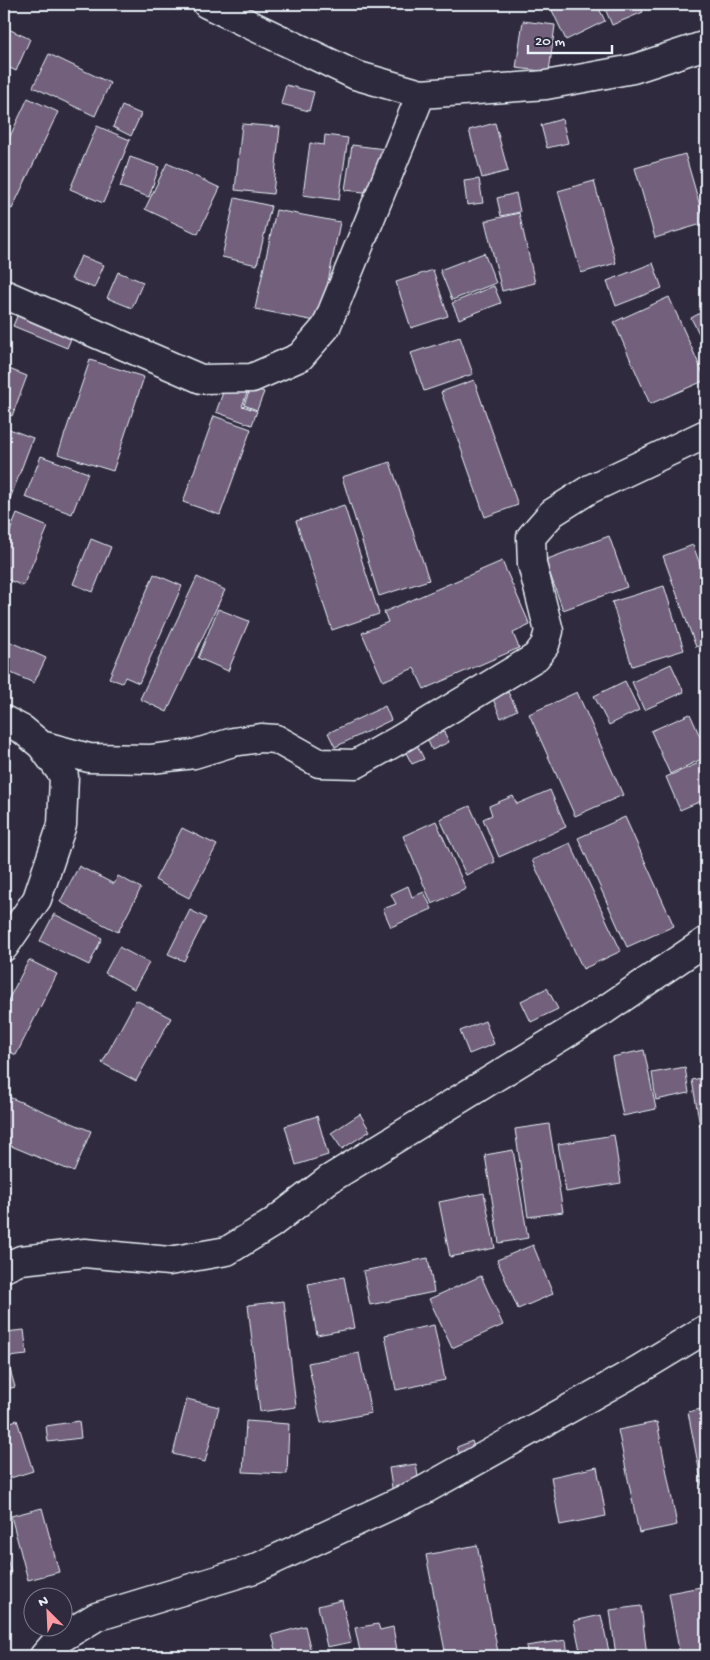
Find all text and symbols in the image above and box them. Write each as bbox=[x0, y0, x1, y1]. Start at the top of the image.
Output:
scale bar bbox=[528, 22, 611, 54]
text: 20 m bbox=[535, 33, 565, 51]
north arrow bbox=[22, 1588, 72, 1638]
text: N bbox=[36, 1593, 51, 1612]

